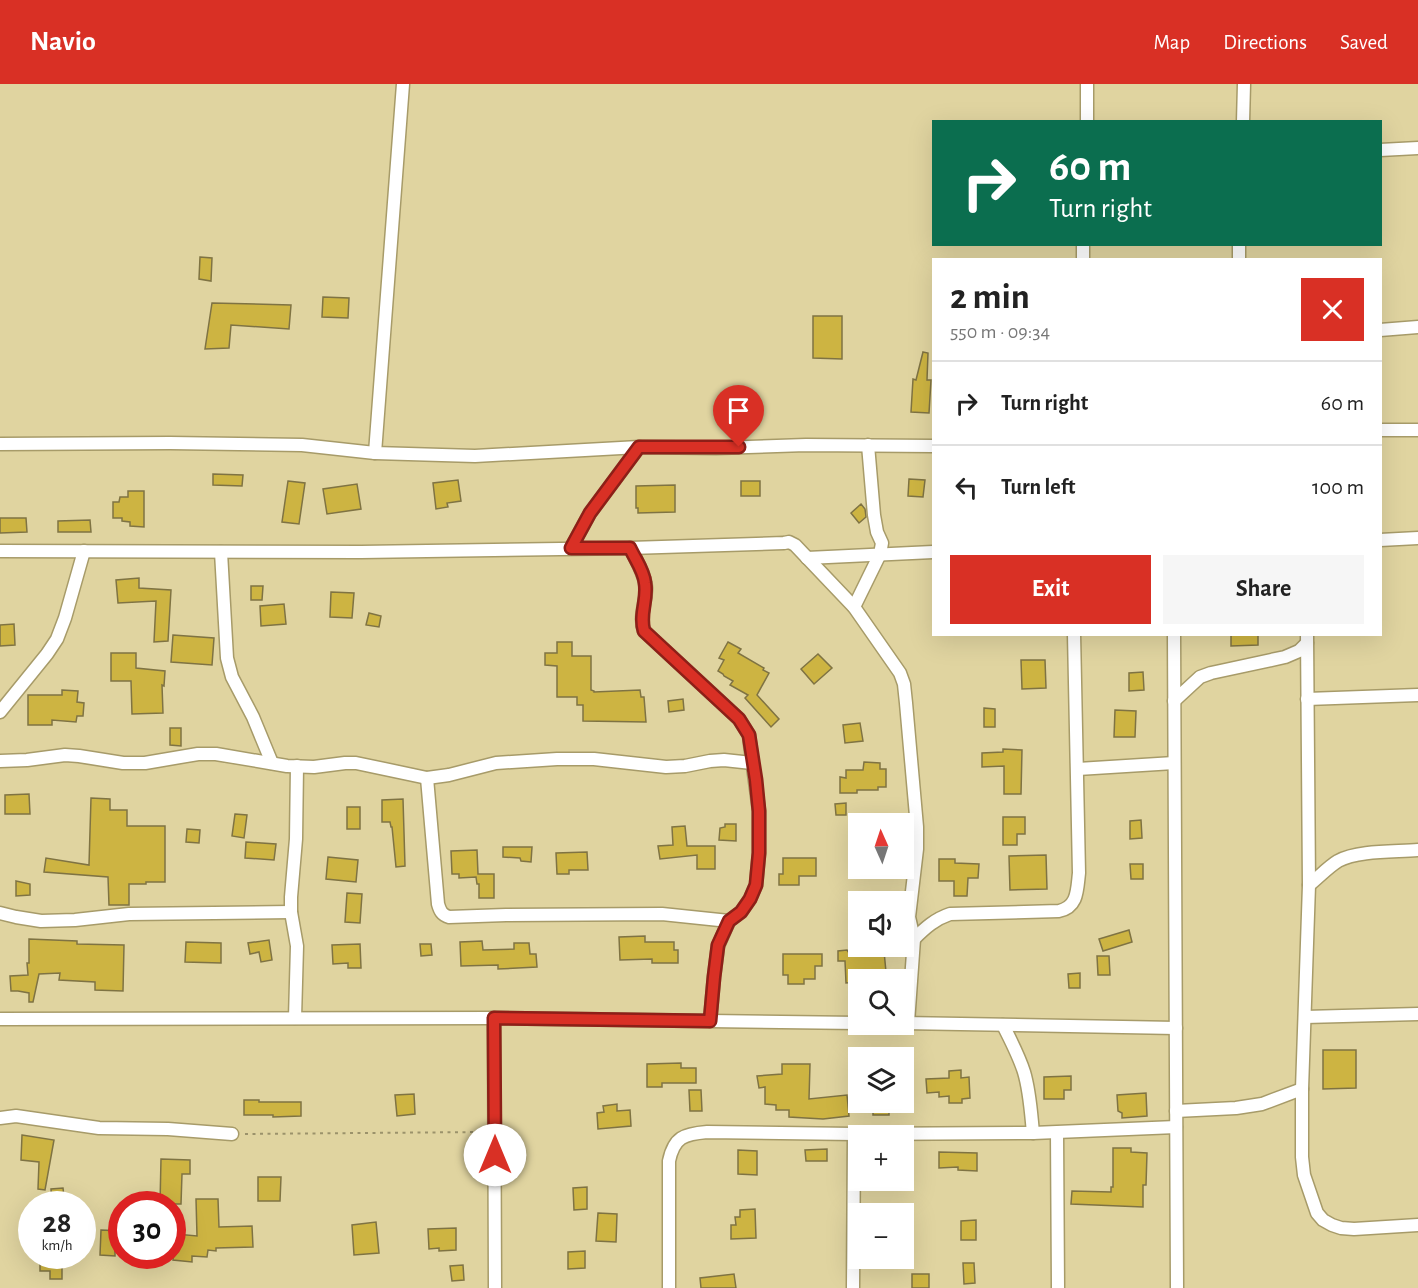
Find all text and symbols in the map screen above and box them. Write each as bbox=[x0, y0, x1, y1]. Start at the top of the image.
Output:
text: Navio bbox=[30, 28, 96, 56]
text: Map bbox=[1154, 32, 1190, 53]
text: Directions bbox=[1223, 32, 1307, 53]
text: Saved bbox=[1340, 32, 1388, 53]
icon: right bbox=[950, 144, 1028, 222]
text: 60 m bbox=[1049, 146, 1131, 188]
text: Turn right bbox=[1049, 195, 1152, 222]
button: close bbox=[1301, 278, 1364, 341]
text: 2 min bbox=[950, 279, 1030, 315]
text: 550 m · 09:34 bbox=[950, 322, 1050, 342]
pin bbox=[713, 385, 764, 447]
icon: right bbox=[950, 387, 983, 420]
text: Turn right bbox=[1001, 392, 1088, 414]
text: 60 m bbox=[1321, 392, 1364, 414]
icon: arrive bbox=[722, 394, 755, 427]
icon: left bbox=[950, 471, 983, 504]
text: Turn left bbox=[1001, 476, 1075, 498]
text: 100 m bbox=[1312, 476, 1364, 498]
button: Exit bbox=[950, 555, 1151, 624]
button: Share bbox=[1163, 555, 1364, 624]
north arrow bbox=[848, 813, 914, 879]
map controls bbox=[848, 813, 914, 1269]
button: sound bbox=[848, 891, 914, 957]
button: search bbox=[848, 969, 914, 1035]
button: layers bbox=[848, 1047, 914, 1113]
position arrow bbox=[463, 1123, 527, 1187]
button: + bbox=[848, 1125, 914, 1191]
speed limit sign: 30 bbox=[108, 1191, 186, 1269]
button: − bbox=[848, 1203, 914, 1269]
text: 28 bbox=[43, 1208, 71, 1238]
text: km/h bbox=[42, 1238, 72, 1253]

